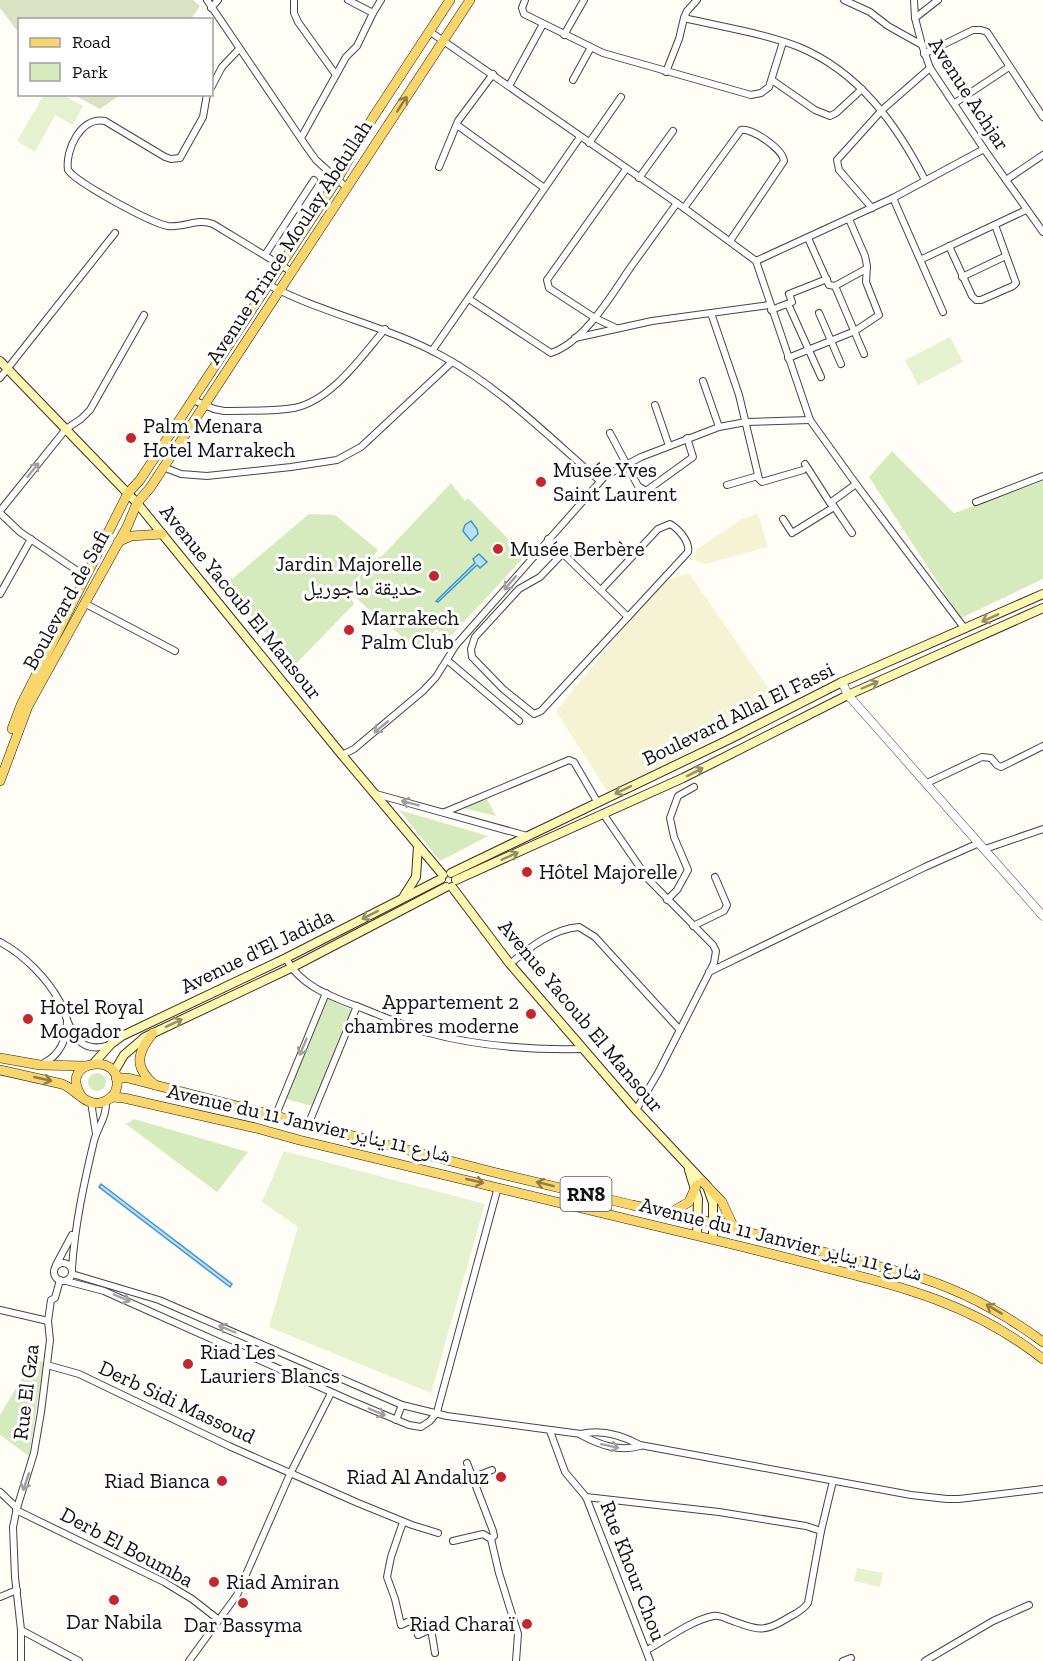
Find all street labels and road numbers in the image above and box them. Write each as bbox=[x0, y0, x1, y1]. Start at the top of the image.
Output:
street label: Avenue Achjar bbox=[923, 33, 1015, 155]
street label: Avenue Prince Moulay Abdullah bbox=[200, 115, 377, 368]
street label: Avenue Yacoub El Mansour bbox=[155, 499, 328, 704]
street label: Boulevard de Safi bbox=[17, 526, 114, 674]
street label: Boulevard Allal El Fassi bbox=[638, 656, 838, 771]
street label: Avenue d'El Jadida bbox=[176, 903, 337, 998]
street label: Avenue Yacoub El Mansour bbox=[493, 914, 669, 1117]
street label: Avenue du 11 Janvier شارع 11 يناير bbox=[165, 1078, 453, 1168]
road number: RN8 bbox=[560, 1177, 612, 1211]
street label: Avenue du 11 Janvier شارع 11 يناير bbox=[637, 1191, 925, 1287]
street label: Rue El Gza bbox=[7, 1343, 44, 1441]
street label: Derb Sidi Massoud bbox=[95, 1354, 260, 1449]
street label: Rue Khour Chou bbox=[595, 1497, 672, 1645]
street label: Derb El Boumba bbox=[57, 1501, 198, 1592]

